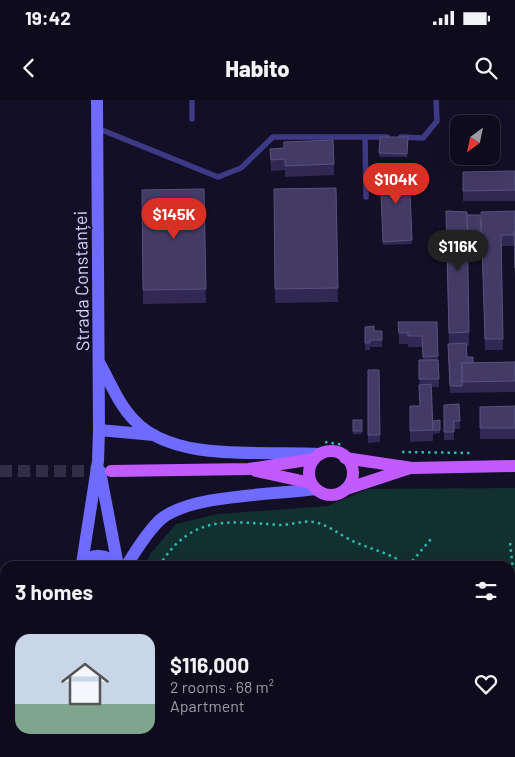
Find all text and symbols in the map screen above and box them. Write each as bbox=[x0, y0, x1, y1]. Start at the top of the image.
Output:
text: 19:42 bbox=[25, 6, 71, 29]
icon: back bbox=[15, 54, 43, 82]
icon: search bbox=[472, 54, 500, 82]
text: Habito bbox=[225, 55, 290, 81]
north arrow bbox=[450, 115, 500, 165]
map controls bbox=[450, 115, 500, 165]
pin: $104K bbox=[361, 162, 431, 205]
text: $104K bbox=[374, 169, 418, 188]
pin: $145K bbox=[139, 198, 209, 240]
text: $145K bbox=[152, 204, 196, 223]
street label: Strada Constanței bbox=[69, 211, 93, 351]
pin: $116K bbox=[423, 230, 493, 272]
text: $116K bbox=[438, 236, 478, 255]
icon: filters bbox=[472, 577, 500, 605]
text: 3 homes bbox=[15, 579, 93, 604]
text: $116,000 bbox=[170, 652, 249, 677]
icon: home bbox=[55, 654, 115, 714]
icon: heart bbox=[472, 670, 500, 698]
text: 2 rooms · 68 m² bbox=[170, 677, 274, 696]
text: Apartment bbox=[170, 696, 245, 715]

